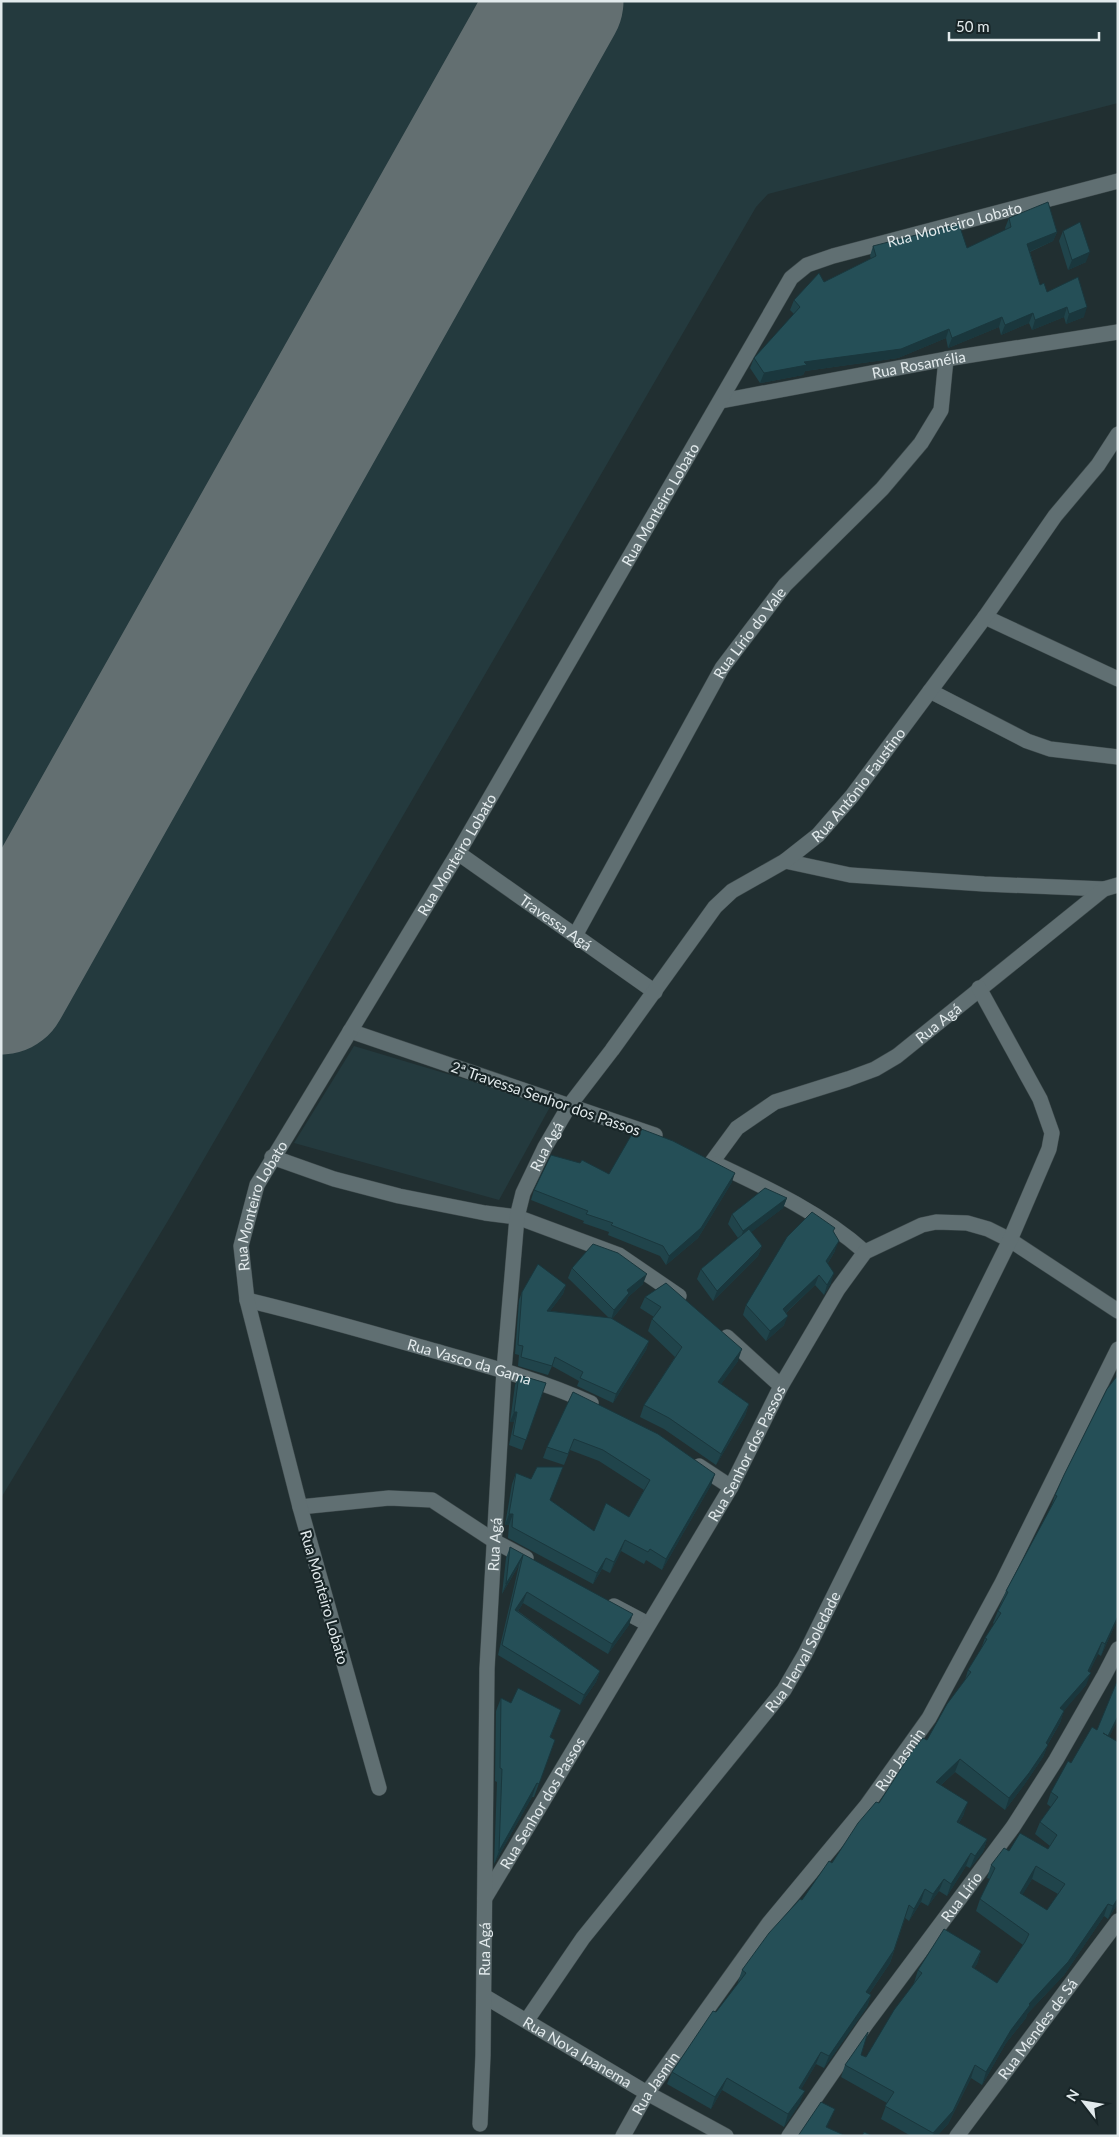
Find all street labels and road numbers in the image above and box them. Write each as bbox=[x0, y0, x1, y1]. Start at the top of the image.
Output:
street label: Rua Monteiro Lobato bbox=[885, 198, 1024, 250]
street label: Rua Rosamélia bbox=[870, 347, 967, 382]
street label: Rua Monteiro Lobato bbox=[617, 440, 703, 569]
street label: Rua Lírio do Vale bbox=[709, 583, 789, 681]
street label: Rua Antônio Faustino bbox=[808, 724, 909, 846]
street label: Rua Monteiro Lobato bbox=[413, 790, 500, 919]
street label: Travessa Agá bbox=[516, 890, 596, 954]
street label: Rua Agá bbox=[912, 999, 965, 1047]
street label: 2ª Travessa Senhor dos Passos bbox=[449, 1057, 643, 1139]
street label: Rua Agá bbox=[526, 1118, 567, 1174]
street label: Rua Monteiro Lobato bbox=[232, 1137, 291, 1272]
street label: Rua Vasco da Gama bbox=[405, 1335, 534, 1388]
street label: Rua Senhor dos Passos bbox=[704, 1382, 789, 1524]
street label: Rua Agá bbox=[484, 1517, 505, 1572]
street label: Rua Monteiro Lobato bbox=[297, 1528, 353, 1666]
street label: Rua Herval Soledade bbox=[761, 1588, 844, 1716]
street label: Rua Jasmin bbox=[871, 1724, 928, 1794]
street label: Rua Senhor dos Passos bbox=[496, 1734, 588, 1872]
street label: Rua Lírio bbox=[937, 1868, 986, 1925]
street label: Rua Agá bbox=[475, 1922, 493, 1976]
street label: Rua Mendes de Sá bbox=[994, 1975, 1081, 2083]
street label: Rua Nova Ipanema bbox=[520, 2012, 635, 2091]
street label: Rua Jasmin bbox=[628, 2048, 683, 2118]

